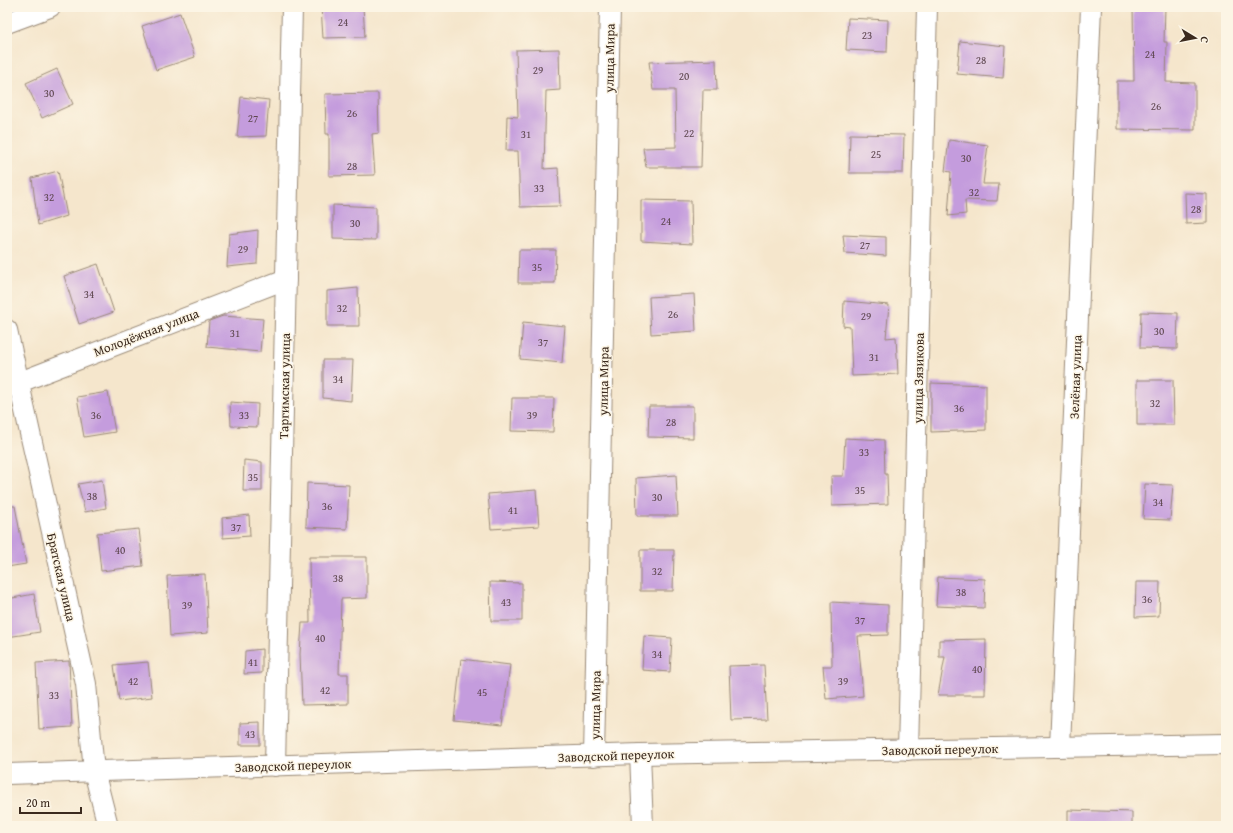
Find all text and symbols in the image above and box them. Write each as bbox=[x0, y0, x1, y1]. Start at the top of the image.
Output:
house number: 24 bbox=[338, 14, 348, 30]
north arrow bbox=[1175, 18, 1215, 58]
street label: улица Мира bbox=[599, 22, 620, 94]
house number: 23 bbox=[862, 27, 872, 43]
text: С bbox=[1196, 35, 1213, 44]
house number: 24 bbox=[1145, 46, 1155, 62]
house number: 28 bbox=[976, 52, 986, 68]
house number: 29 bbox=[533, 62, 543, 78]
house number: 20 bbox=[679, 68, 689, 84]
house number: 30 bbox=[44, 85, 54, 101]
house number: 26 bbox=[1151, 98, 1161, 114]
house number: 26 bbox=[347, 105, 357, 121]
house number: 27 bbox=[248, 110, 258, 126]
house number: 22 bbox=[684, 125, 694, 141]
house number: 31 bbox=[521, 126, 531, 142]
house number: 25 bbox=[871, 146, 881, 162]
house number: 30 bbox=[961, 150, 971, 166]
house number: 28 bbox=[347, 158, 357, 174]
house number: 33 bbox=[534, 180, 544, 196]
house number: 32 bbox=[969, 184, 979, 200]
house number: 32 bbox=[44, 189, 54, 205]
house number: 28 bbox=[1191, 201, 1201, 217]
house number: 24 bbox=[661, 213, 671, 229]
house number: 30 bbox=[350, 215, 360, 231]
house number: 27 bbox=[860, 237, 870, 253]
house number: 29 bbox=[238, 241, 248, 257]
house number: 35 bbox=[532, 259, 542, 275]
house number: 34 bbox=[84, 286, 94, 302]
house number: 32 bbox=[337, 300, 347, 316]
street label: Молодёжная улица bbox=[91, 303, 202, 361]
house number: 26 bbox=[668, 306, 678, 322]
house number: 29 bbox=[861, 308, 871, 324]
house number: 30 bbox=[1154, 323, 1164, 339]
house number: 31 bbox=[230, 325, 240, 341]
street label: Таргимская улица bbox=[274, 332, 295, 439]
street label: улица Зязикова bbox=[908, 332, 929, 424]
house number: 37 bbox=[538, 334, 548, 350]
street label: Зелёная улица bbox=[1065, 334, 1086, 419]
street label: улица Мира bbox=[593, 345, 614, 417]
house number: 31 bbox=[869, 349, 879, 365]
house number: 34 bbox=[333, 371, 343, 387]
house number: 32 bbox=[1150, 395, 1160, 411]
house number: 36 bbox=[954, 400, 964, 416]
house number: 36 bbox=[91, 407, 101, 423]
house number: 33 bbox=[239, 407, 249, 423]
house number: 39 bbox=[527, 407, 537, 423]
house number: 28 bbox=[666, 414, 676, 430]
house number: 33 bbox=[859, 444, 869, 460]
house number: 35 bbox=[248, 469, 258, 485]
house number: 35 bbox=[855, 482, 865, 498]
house number: 38 bbox=[87, 488, 97, 504]
house number: 30 bbox=[652, 489, 662, 505]
house number: 34 bbox=[1153, 494, 1163, 510]
house number: 36 bbox=[322, 498, 332, 514]
house number: 41 bbox=[508, 502, 518, 518]
house number: 37 bbox=[231, 519, 241, 535]
street label: Братская улица bbox=[42, 531, 81, 624]
house number: 40 bbox=[115, 542, 125, 558]
house number: 32 bbox=[652, 563, 662, 579]
house number: 38 bbox=[333, 570, 343, 586]
house number: 38 bbox=[956, 584, 966, 600]
house number: 36 bbox=[1142, 591, 1152, 607]
house number: 43 bbox=[501, 594, 511, 610]
house number: 39 bbox=[182, 597, 192, 613]
house number: 37 bbox=[855, 612, 865, 628]
house number: 40 bbox=[315, 630, 325, 646]
house number: 34 bbox=[652, 646, 662, 662]
house number: 41 bbox=[248, 654, 258, 670]
house number: 40 bbox=[972, 661, 982, 677]
street label: улица Мира bbox=[585, 669, 606, 741]
house number: 42 bbox=[128, 673, 138, 689]
house number: 39 bbox=[838, 673, 848, 689]
house number: 42 bbox=[320, 682, 330, 698]
house number: 45 bbox=[477, 684, 487, 700]
house number: 33 bbox=[49, 687, 59, 703]
house number: 43 bbox=[245, 726, 255, 742]
street label: Заводской переулок bbox=[882, 739, 999, 760]
street label: Заводской переулок bbox=[557, 744, 675, 767]
street label: Заводской переулок bbox=[234, 754, 352, 777]
scale bar bbox=[20, 789, 81, 815]
text: 20 m bbox=[26, 794, 50, 811]

